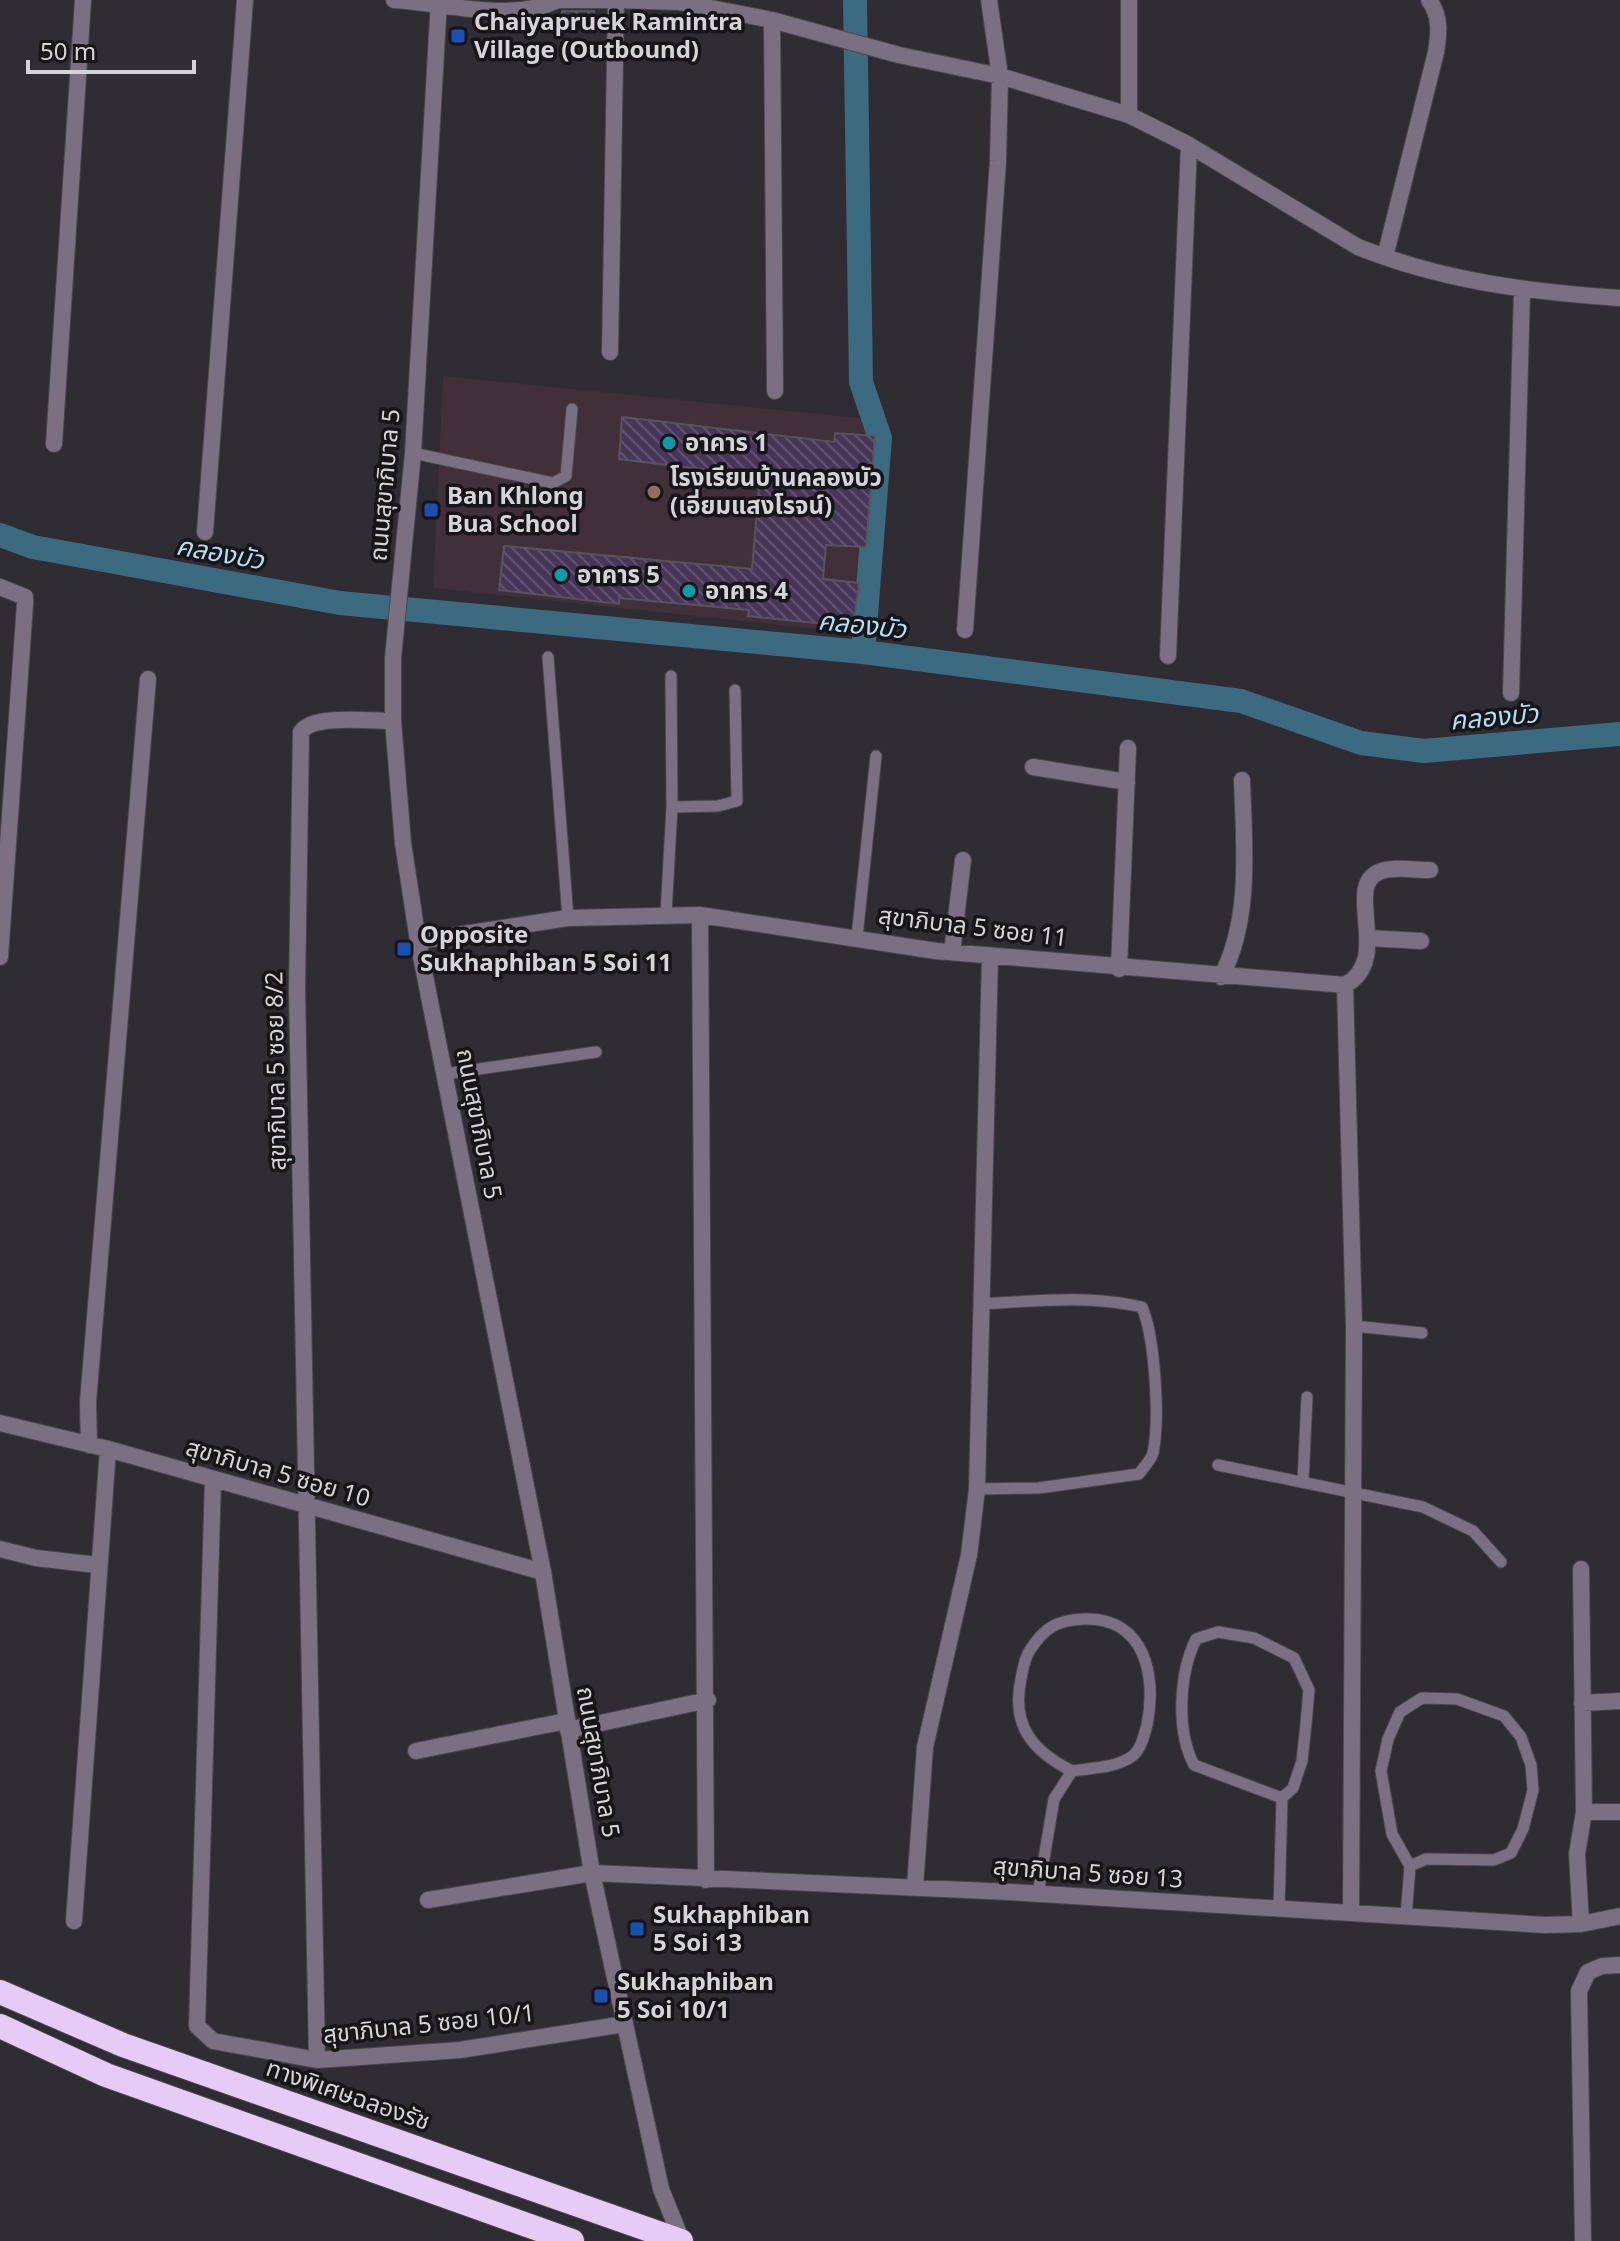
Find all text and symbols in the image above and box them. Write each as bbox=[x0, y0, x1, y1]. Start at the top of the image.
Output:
place label: Chaiyapruek Ramintra Village (Outbound) bbox=[474, 4, 743, 65]
scale bar bbox=[28, 24, 194, 74]
marker: Chaiyapruek Ramintra Village (Outbound) bbox=[449, 27, 467, 45]
text: 50 m bbox=[40, 34, 96, 67]
street label: ถนนสุขาภิบาล 5 bbox=[360, 407, 407, 562]
place label: อาคาร 1 bbox=[685, 425, 768, 458]
marker: อาคาร 1 bbox=[660, 434, 678, 452]
place label: โรงเรียนบ้านคลองบัว (เอี่ยมแสงโรจน์) bbox=[670, 460, 882, 521]
place label: Ban Khlong Bua School bbox=[447, 478, 584, 539]
marker: โรงเรียนบ้านคลองบัว (เอี่ยมแสงโรจน์) bbox=[645, 483, 663, 501]
marker: Ban Khlong Bua School bbox=[422, 501, 440, 519]
water label: คลองบัว bbox=[174, 527, 268, 578]
place label: อาคาร 5 bbox=[577, 557, 660, 590]
marker: อาคาร 5 bbox=[552, 566, 570, 584]
place label: อาคาร 4 bbox=[705, 573, 788, 606]
marker: อาคาร 4 bbox=[680, 582, 698, 600]
water label: คลองบัว bbox=[816, 601, 909, 647]
water label: คลองบัว bbox=[1448, 694, 1541, 738]
street label: สุขาภิบาล 5 ซอย 11 bbox=[877, 898, 1070, 953]
place label: Opposite Sukhaphiban 5 Soi 11 bbox=[420, 917, 672, 978]
marker: Opposite Sukhaphiban 5 Soi 11 bbox=[395, 940, 413, 958]
street label: สุขาภิบาล 5 ซอย 8/2 bbox=[256, 971, 293, 1171]
street label: ถนนสุขาภิบาล 5 bbox=[450, 1046, 511, 1202]
street label: สุขาภิบาล 5 ซอย 10 bbox=[182, 1429, 374, 1514]
street label: ถนนสุขาภิบาล 5 bbox=[570, 1684, 629, 1840]
street label: สุขาภิบาล 5 ซอย 13 bbox=[992, 1848, 1184, 1895]
place label: Sukhaphiban 5 Soi 13 bbox=[653, 1897, 810, 1958]
marker: Sukhaphiban 5 Soi 13 bbox=[628, 1920, 646, 1938]
place label: Sukhaphiban 5 Soi 10/1 bbox=[617, 1964, 774, 2025]
marker: Sukhaphiban 5 Soi 10/1 bbox=[592, 1987, 610, 2005]
street label: สุขาภิบาล 5 ซอย 10/1 bbox=[321, 1995, 536, 2050]
street label: ทางพิเศษฉลองรัช bbox=[262, 2050, 435, 2137]

